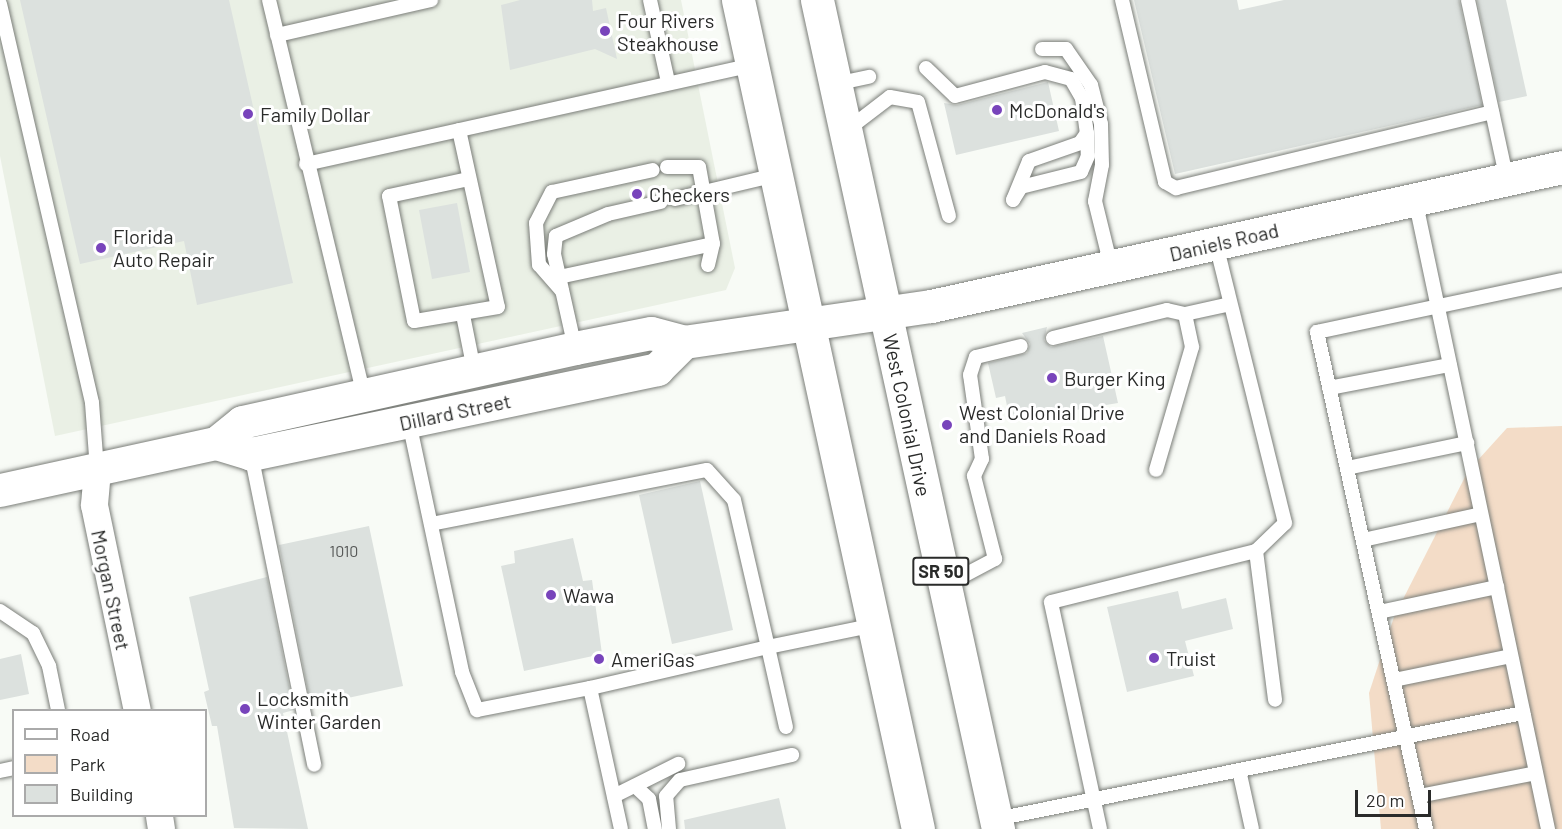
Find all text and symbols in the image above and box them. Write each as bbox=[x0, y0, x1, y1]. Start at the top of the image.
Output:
place label: Four Rivers Steakhouse bbox=[617, 8, 719, 55]
marker: Four Rivers Steakhouse bbox=[598, 24, 612, 38]
place label: McDonald's bbox=[1009, 98, 1105, 122]
place label: Family Dollar bbox=[260, 102, 370, 126]
marker: McDonald's bbox=[990, 103, 1004, 117]
marker: Family Dollar bbox=[241, 107, 255, 121]
place label: Checkers bbox=[649, 182, 730, 206]
marker: Checkers bbox=[630, 187, 644, 201]
street label: Daniels Road bbox=[1167, 218, 1281, 266]
place label: Florida Auto Repair bbox=[113, 225, 214, 272]
marker: Florida Auto Repair bbox=[94, 241, 108, 255]
street label: West Colonial Drive bbox=[878, 331, 936, 499]
place label: Burger King bbox=[1064, 366, 1165, 390]
marker: Burger King bbox=[1045, 371, 1059, 385]
street label: Dillard Street bbox=[397, 388, 513, 436]
place label: West Colonial Drive and Daniels Road bbox=[959, 401, 1125, 448]
marker: West Colonial Drive and Daniels Road bbox=[940, 418, 954, 432]
street label: Morgan Street bbox=[87, 528, 135, 652]
house number: 1010 bbox=[330, 541, 358, 561]
road number: SR 50 bbox=[911, 556, 971, 586]
place label: Wawa bbox=[563, 583, 614, 607]
marker: Wawa bbox=[544, 588, 558, 602]
place label: Truist bbox=[1166, 646, 1216, 670]
place label: AmeriGas bbox=[611, 647, 695, 671]
marker: Truist bbox=[1147, 651, 1161, 665]
marker: AmeriGas bbox=[592, 652, 606, 666]
place label: Locksmith Winter Garden bbox=[257, 686, 381, 733]
marker: Locksmith Winter Garden bbox=[238, 702, 252, 716]
legend bbox=[12, 709, 207, 817]
text: Road bbox=[70, 723, 110, 745]
text: Park bbox=[70, 753, 105, 775]
scale bar bbox=[1358, 778, 1434, 816]
text: Building bbox=[70, 783, 133, 805]
text: 20 m bbox=[1366, 789, 1404, 811]

